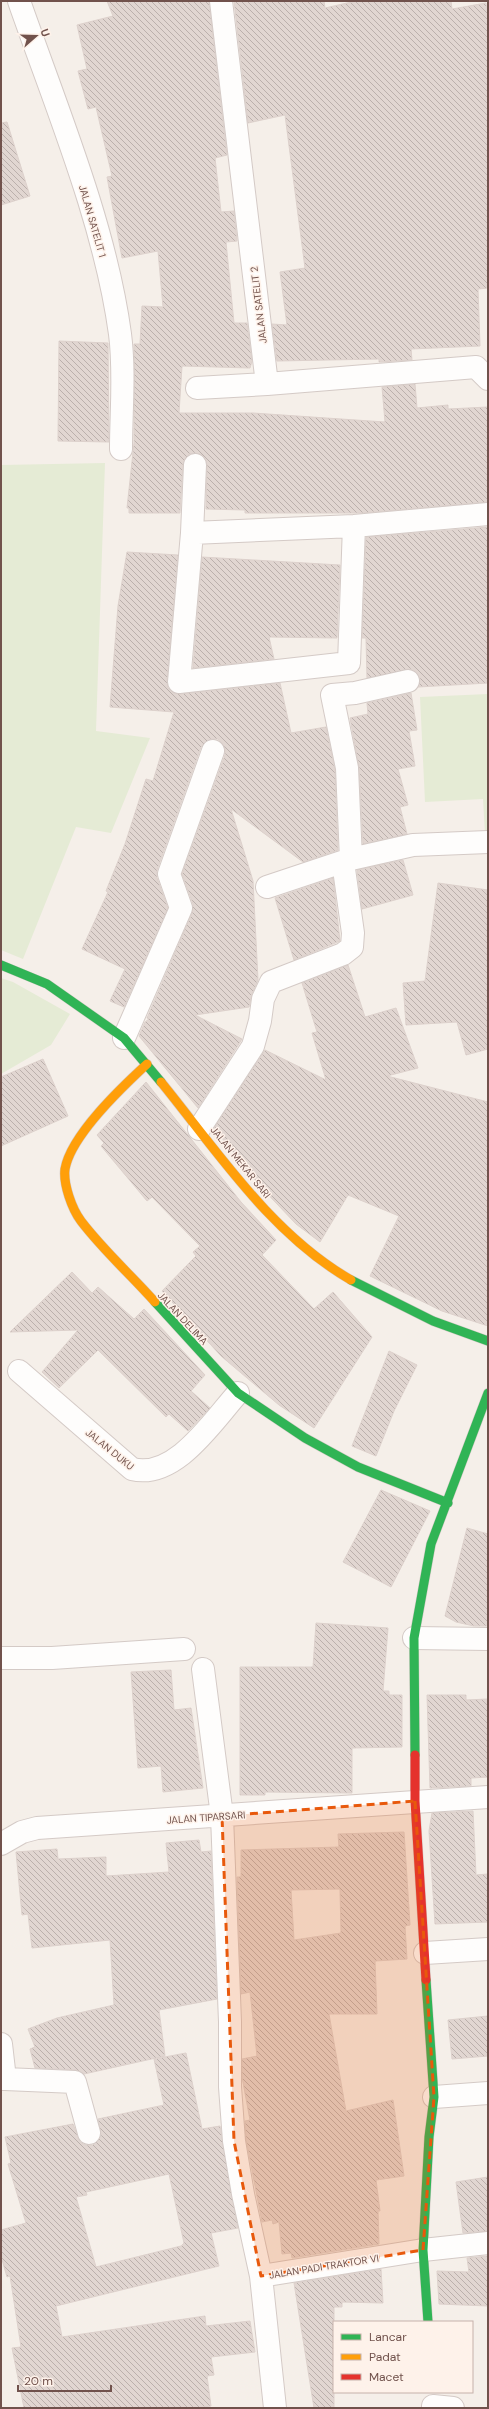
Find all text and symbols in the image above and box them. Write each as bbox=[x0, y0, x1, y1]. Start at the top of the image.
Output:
north arrow bbox=[16, 16, 56, 56]
text: U bbox=[38, 27, 53, 39]
street label: JALAN SATELIT 1 bbox=[76, 183, 109, 259]
street label: JALAN SATELIT 2 bbox=[247, 266, 270, 344]
street label: JALAN MEKAR SARI bbox=[208, 1124, 274, 1201]
street label: JALAN DELIMA bbox=[155, 1289, 211, 1348]
street label: JALAN DUKU bbox=[83, 1426, 137, 1473]
street label: JALAN TIPARSARI bbox=[166, 1808, 246, 1827]
street label: JALAN PADI TRAKTOR VI bbox=[268, 2251, 380, 2282]
legend bbox=[333, 2321, 473, 2393]
text: Lancar bbox=[369, 2329, 407, 2345]
text: Padat bbox=[369, 2349, 401, 2365]
scale bar bbox=[18, 2367, 111, 2393]
text: Macet bbox=[369, 2369, 404, 2385]
text: 20 m bbox=[24, 2373, 53, 2389]

